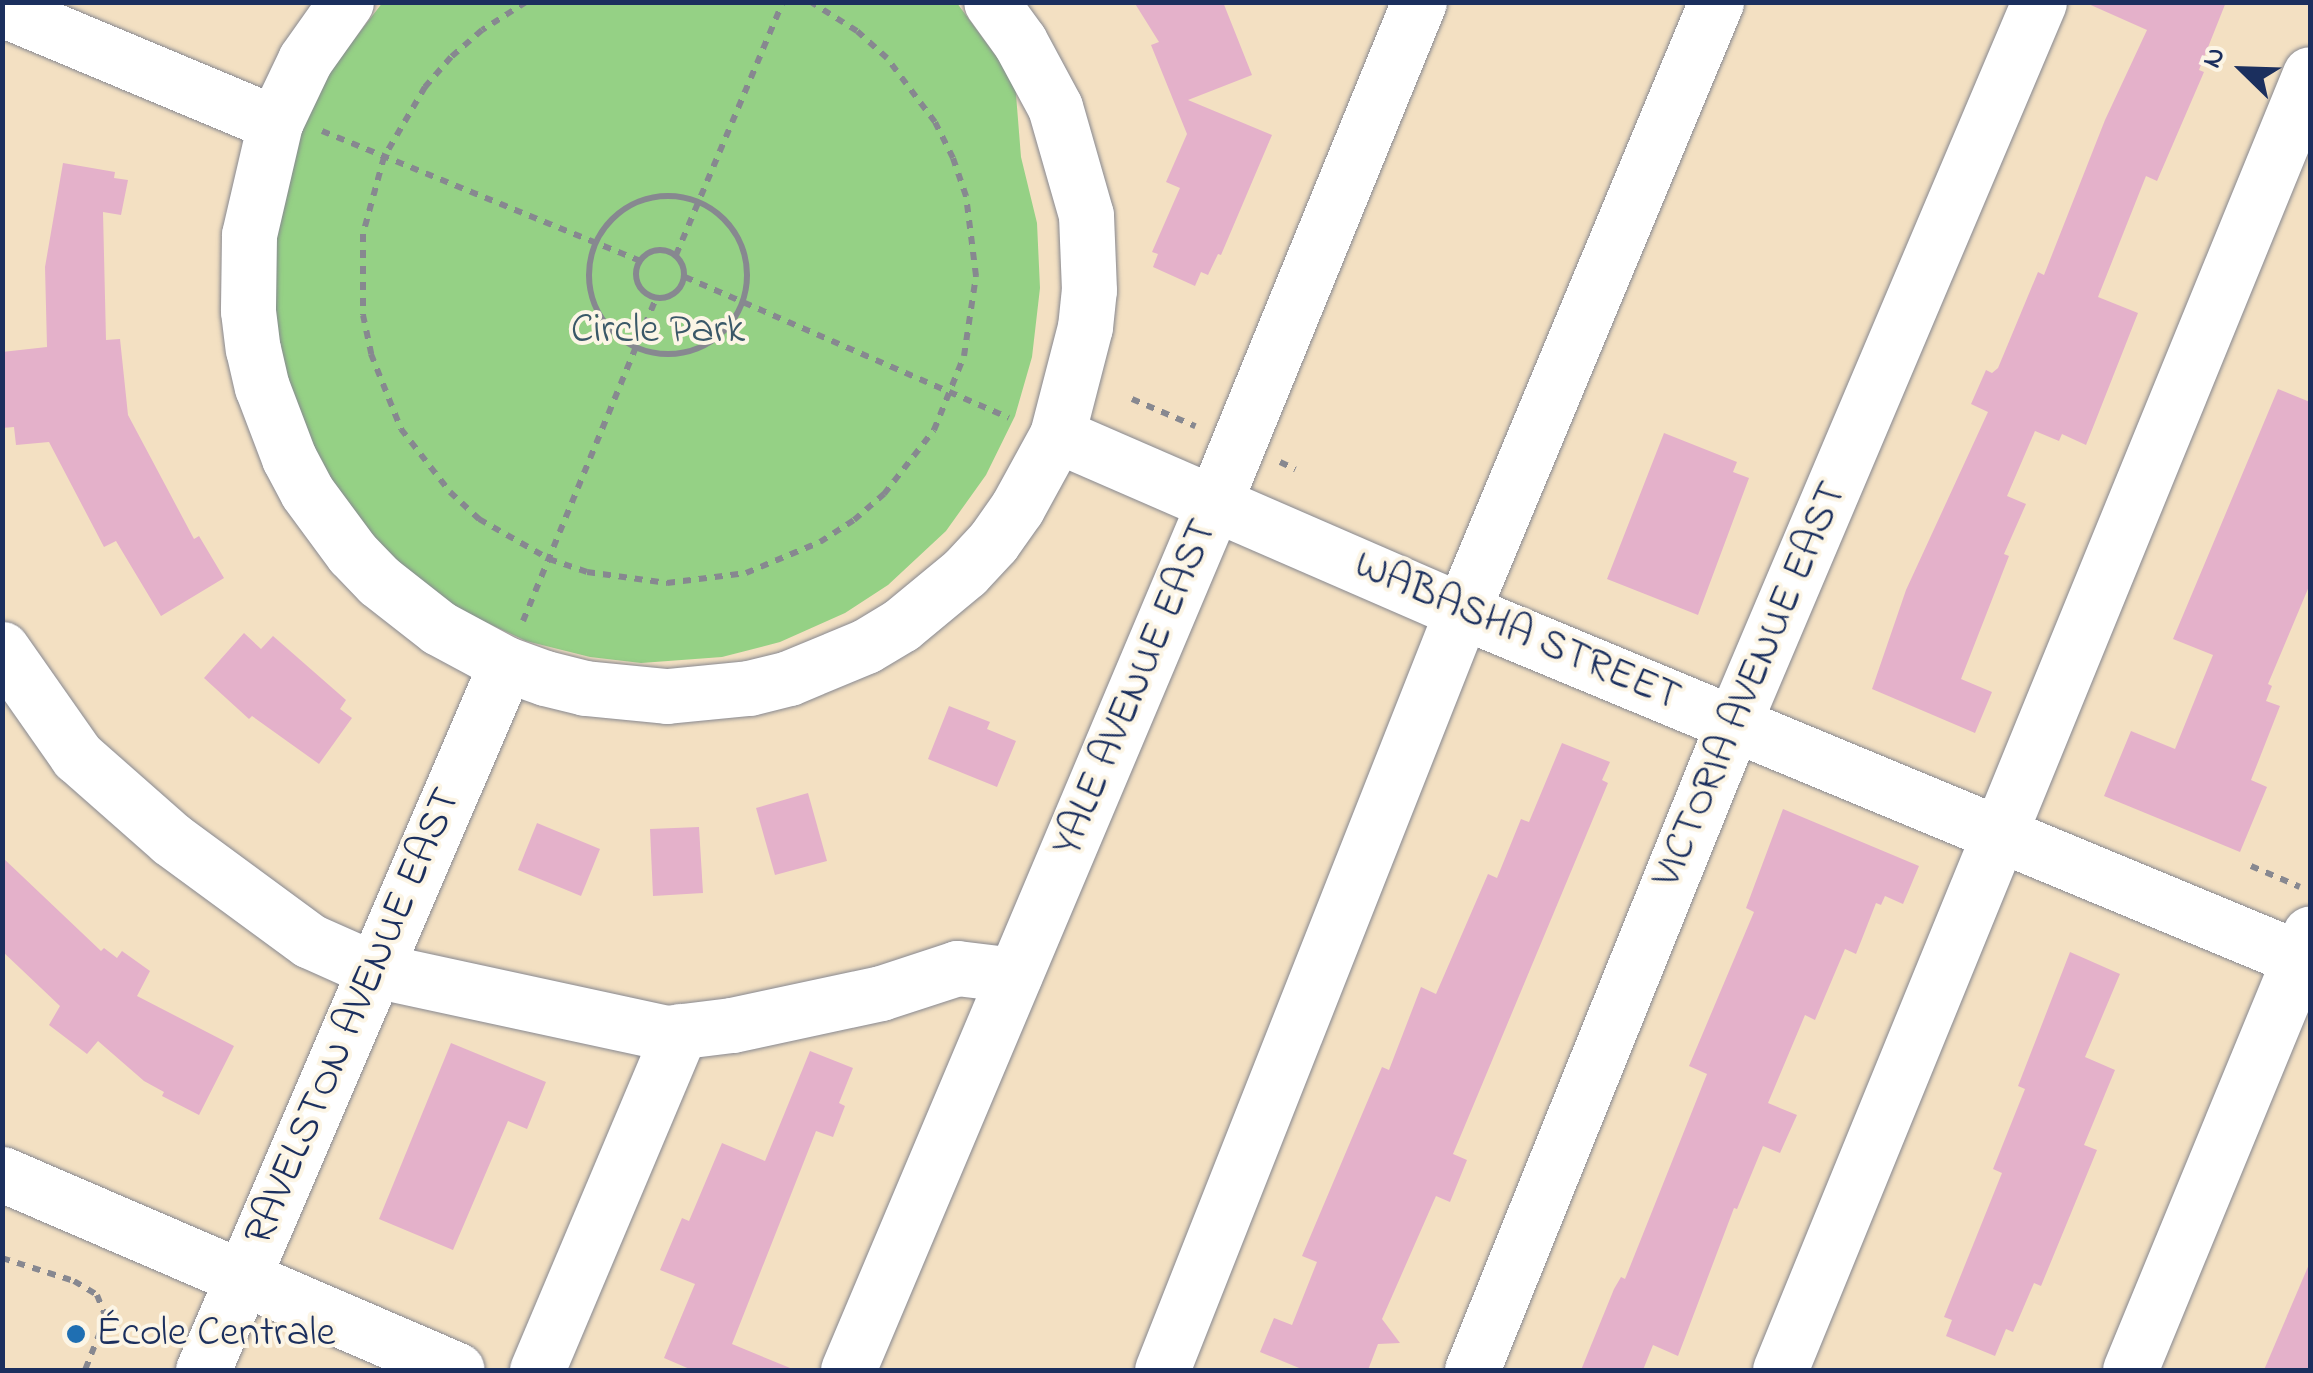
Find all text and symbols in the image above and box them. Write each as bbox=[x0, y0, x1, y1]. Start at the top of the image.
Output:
north arrow bbox=[2193, 20, 2293, 120]
text: N bbox=[2192, 41, 2237, 75]
park label: Circle Park bbox=[571, 306, 745, 356]
street label: VICTORIA AVENUE EAST bbox=[1643, 475, 1859, 895]
street label: YALE AVENUE EAST bbox=[1042, 512, 1230, 864]
street label: WABASHA STREET bbox=[1346, 541, 1688, 723]
street label: RAVELSTON AVENUE EAST bbox=[235, 781, 473, 1253]
place label: École Centrale bbox=[96, 1309, 335, 1359]
marker: École Centrale bbox=[65, 1323, 87, 1345]

